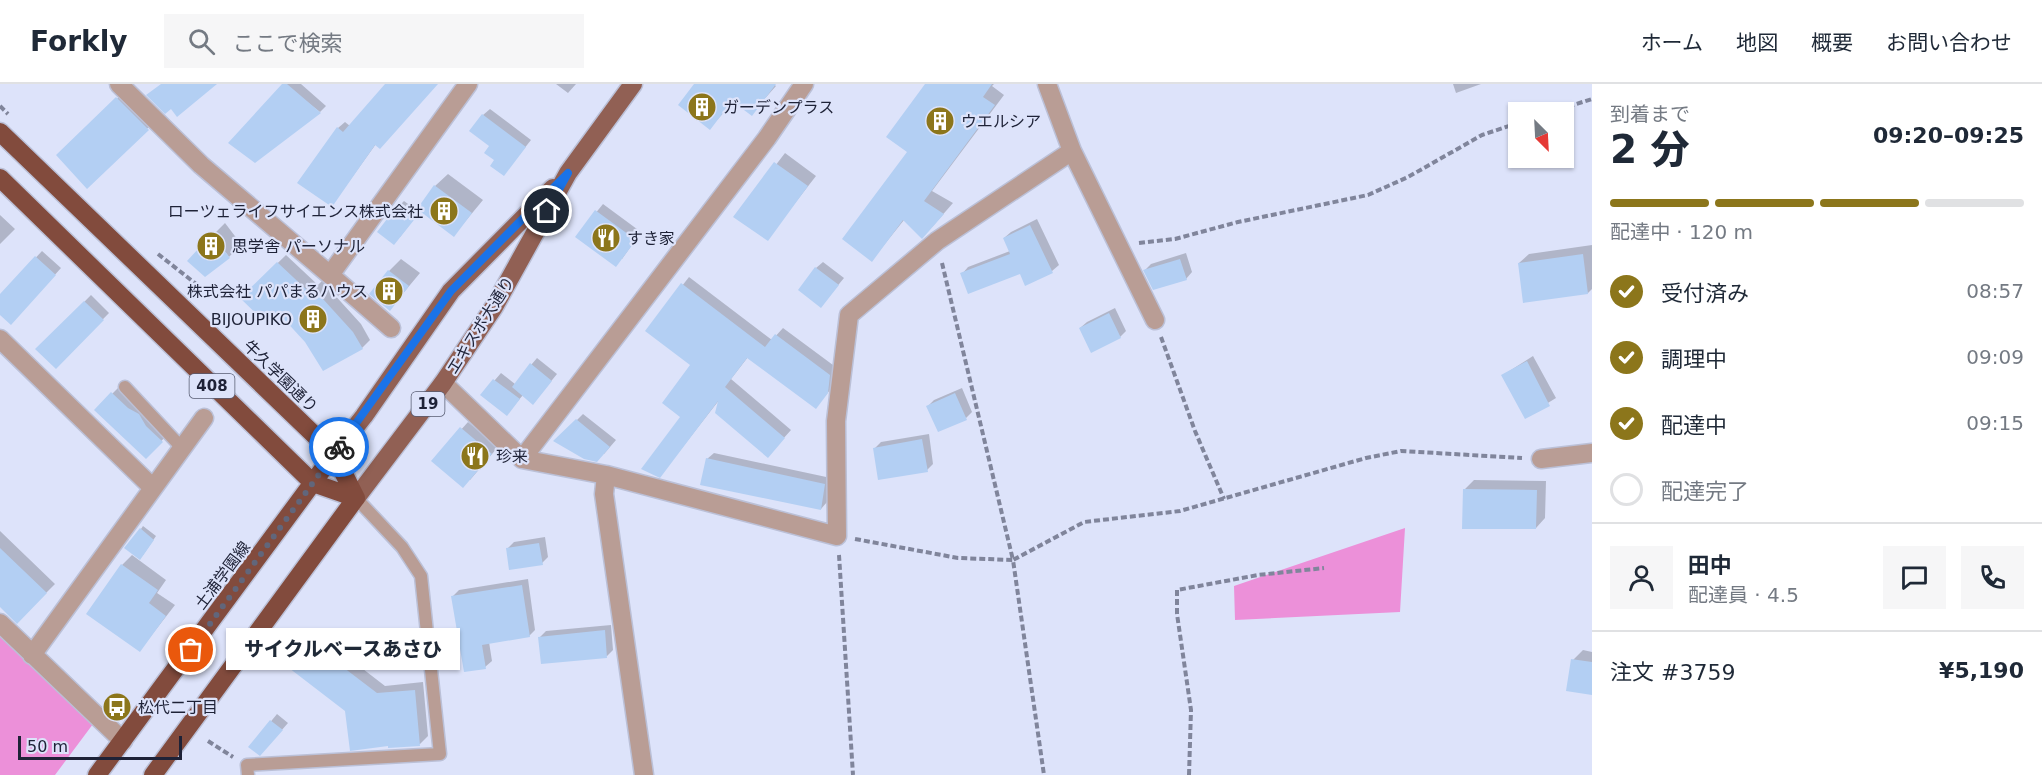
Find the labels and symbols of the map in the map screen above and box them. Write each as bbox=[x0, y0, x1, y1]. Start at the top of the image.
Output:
building icon: ガーデンプラス bbox=[686, 91, 718, 123]
place label: ガーデンプラス bbox=[723, 98, 834, 117]
north arrow bbox=[1508, 102, 1574, 168]
building icon: ウエルシア bbox=[924, 105, 956, 137]
place label: ウエルシア bbox=[961, 112, 1041, 131]
pin bbox=[521, 185, 572, 236]
building icon: ローツェライフサイエンス株式会社 bbox=[428, 195, 460, 227]
place label: ローツェライフサイエンス株式会社 bbox=[168, 202, 423, 221]
restaurant icon: すき家 bbox=[590, 222, 622, 254]
place label: すき家 bbox=[627, 229, 675, 248]
building icon: 思学舎 パーソナル bbox=[195, 230, 227, 262]
place label: 思学舎 パーソナル bbox=[232, 237, 365, 256]
street label: エキスポ大通り bbox=[443, 273, 518, 378]
building icon: 株式会社 パパまるハウス bbox=[373, 275, 405, 307]
place label: 株式会社 パパまるハウス bbox=[187, 282, 368, 301]
building icon: BIJOUPIKO bbox=[297, 303, 329, 335]
place label: BIJOUPIKO bbox=[211, 310, 292, 329]
street label: 牛久学園通り bbox=[240, 336, 322, 417]
road number: 408 bbox=[190, 374, 234, 398]
road number: 19 bbox=[412, 392, 444, 416]
courier bbox=[309, 417, 369, 477]
restaurant icon: 珍来 bbox=[459, 440, 491, 472]
place label: 珍来 bbox=[496, 447, 528, 466]
street label: 土浦学園線 bbox=[191, 538, 254, 613]
pin bbox=[165, 624, 216, 675]
callout: サイクルベースあさひ bbox=[227, 629, 461, 671]
bus stop icon: 松代二丁目 bbox=[101, 691, 133, 723]
place label: 松代二丁目 bbox=[138, 698, 218, 717]
scale bar bbox=[18, 733, 182, 760]

